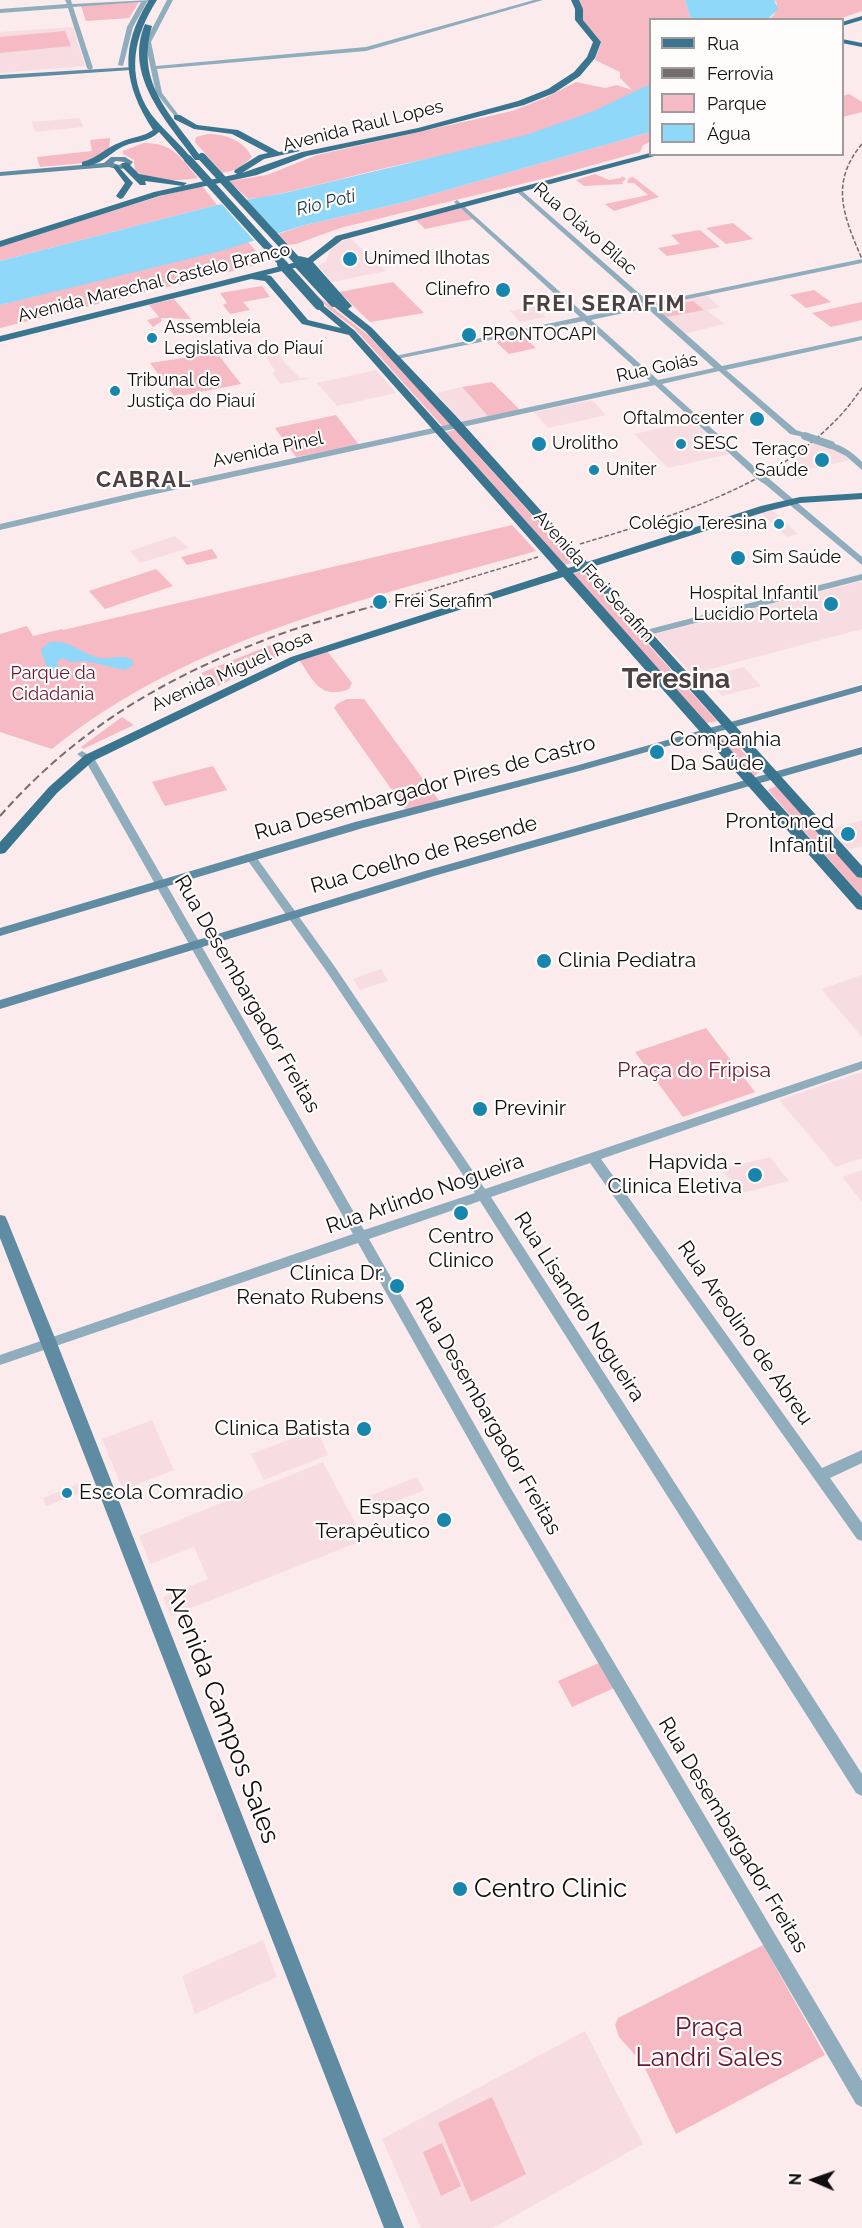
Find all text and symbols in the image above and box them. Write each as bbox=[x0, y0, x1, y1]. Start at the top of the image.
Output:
legend bbox=[649, 18, 844, 156]
text: Rua bbox=[707, 33, 739, 54]
text: Ferrovia bbox=[707, 63, 774, 84]
text: Parque bbox=[707, 93, 766, 114]
street label: Avenida Raul Lopes bbox=[281, 96, 445, 156]
text: Água bbox=[707, 123, 751, 144]
street label: Rua Olávo Bilac bbox=[529, 178, 641, 280]
water label: Rio Poti bbox=[294, 185, 358, 221]
street label: Avenida Marechal Castelo Branco bbox=[16, 239, 292, 327]
place label: Unimed Ilhotas bbox=[364, 248, 490, 270]
marker: Unimed Ilhotas bbox=[341, 250, 359, 268]
place label: Clinefro bbox=[425, 279, 490, 301]
marker: Clinefro bbox=[494, 281, 512, 299]
district label: FREI SERAFIM bbox=[522, 291, 686, 317]
place label: Assembleia Legislativa do Piauí bbox=[164, 317, 323, 360]
place label: PRONTOCAPI bbox=[482, 324, 596, 346]
marker: PRONTOCAPI bbox=[460, 326, 478, 344]
marker: Assembleia Legislativa do Piauí bbox=[145, 331, 159, 345]
street label: Rua Goiás bbox=[614, 349, 700, 387]
place label: Tribunal de Justiça do Piauí bbox=[127, 370, 255, 412]
marker: Tribunal de Justiça do Piauí bbox=[108, 384, 122, 398]
place label: Oftalmocenter bbox=[623, 408, 744, 430]
marker: Oftalmocenter bbox=[748, 410, 766, 428]
street label: Avenida Pinel bbox=[211, 428, 325, 472]
place label: Urolitho bbox=[552, 433, 618, 455]
place label: SESC bbox=[693, 433, 738, 455]
marker: Urolitho bbox=[530, 435, 548, 453]
marker: SESC bbox=[674, 437, 688, 451]
place label: Teraço Saúde bbox=[752, 439, 808, 482]
marker: Teraço Saúde bbox=[813, 451, 831, 469]
place label: Uniter bbox=[606, 459, 657, 481]
marker: Uniter bbox=[587, 463, 601, 477]
district label: CABRAL bbox=[96, 467, 192, 493]
street label: Avenida Frei Serafim bbox=[529, 507, 659, 647]
place label: Colégio Teresina bbox=[629, 513, 767, 535]
marker: Colégio Teresina bbox=[772, 517, 786, 531]
place label: Sim Saúde bbox=[752, 547, 841, 569]
marker: Sim Saúde bbox=[729, 549, 747, 567]
place label: Hospital Infantil Lucidio Portela bbox=[689, 583, 818, 626]
place label: Frei Serafim bbox=[394, 591, 492, 613]
marker: Frei Serafim bbox=[371, 593, 389, 611]
marker: Hospital Infantil Lucidio Portela bbox=[822, 595, 840, 613]
street label: Avenida Miguel Rosa bbox=[148, 626, 316, 716]
park label: Parque da Cidadania bbox=[11, 663, 95, 706]
district label: Teresina bbox=[622, 664, 730, 696]
place label: Companhia Da Saúde bbox=[670, 727, 781, 777]
street label: Rua Desembargador Pires de Castro bbox=[252, 730, 598, 846]
marker: Companhia Da Saúde bbox=[648, 743, 666, 761]
place label: Prontomed Infantil bbox=[725, 809, 834, 859]
street label: Rua Coelho de Resende bbox=[308, 811, 540, 899]
marker: Prontomed Infantil bbox=[839, 825, 857, 843]
street label: Rua Desembargador Freitas bbox=[169, 871, 325, 1117]
place label: Clinia Pediatra bbox=[558, 948, 696, 974]
marker: Clinia Pediatra bbox=[535, 952, 553, 970]
park label: Praça do Fripisa bbox=[617, 1058, 771, 1084]
place label: Previnir bbox=[494, 1096, 566, 1122]
marker: Previnir bbox=[471, 1100, 489, 1118]
street label: Rua Arlindo Nogueira bbox=[323, 1148, 527, 1240]
place label: Hapvida - Clinica Eletiva bbox=[607, 1150, 742, 1200]
marker: Hapvida - Clinica Eletiva bbox=[746, 1166, 764, 1184]
marker: Centro Clinico bbox=[452, 1204, 470, 1222]
street label: Rua Lisandro Nogueira bbox=[508, 1207, 650, 1407]
place label: Centro Clinico bbox=[428, 1224, 494, 1274]
street label: Rua Areolino de Abreu bbox=[672, 1236, 818, 1430]
place label: Clínica Dr. Renato Rubens bbox=[236, 1261, 384, 1311]
marker: Clínica Dr. Renato Rubens bbox=[388, 1277, 406, 1295]
street label: Rua Desembargador Freitas bbox=[410, 1293, 566, 1539]
place label: Clinica Batista bbox=[215, 1416, 350, 1442]
marker: Clinica Batista bbox=[355, 1420, 373, 1438]
place label: Escola Comradio bbox=[79, 1480, 243, 1506]
marker: Escola Comradio bbox=[60, 1486, 74, 1500]
place label: Espaço Terapêutico bbox=[315, 1495, 430, 1545]
marker: Espaço Terapêutico bbox=[435, 1511, 453, 1529]
street label: Avenida Campos Sales bbox=[158, 1580, 286, 1848]
street label: Rua Desembargador Freitas bbox=[653, 1713, 813, 1957]
place label: Centro Clinic bbox=[474, 1873, 627, 1905]
marker: Centro Clinic bbox=[451, 1880, 469, 1898]
park label: Praça Landri Sales bbox=[636, 2012, 782, 2074]
north arrow bbox=[784, 2150, 844, 2210]
text: N bbox=[786, 2173, 805, 2186]

